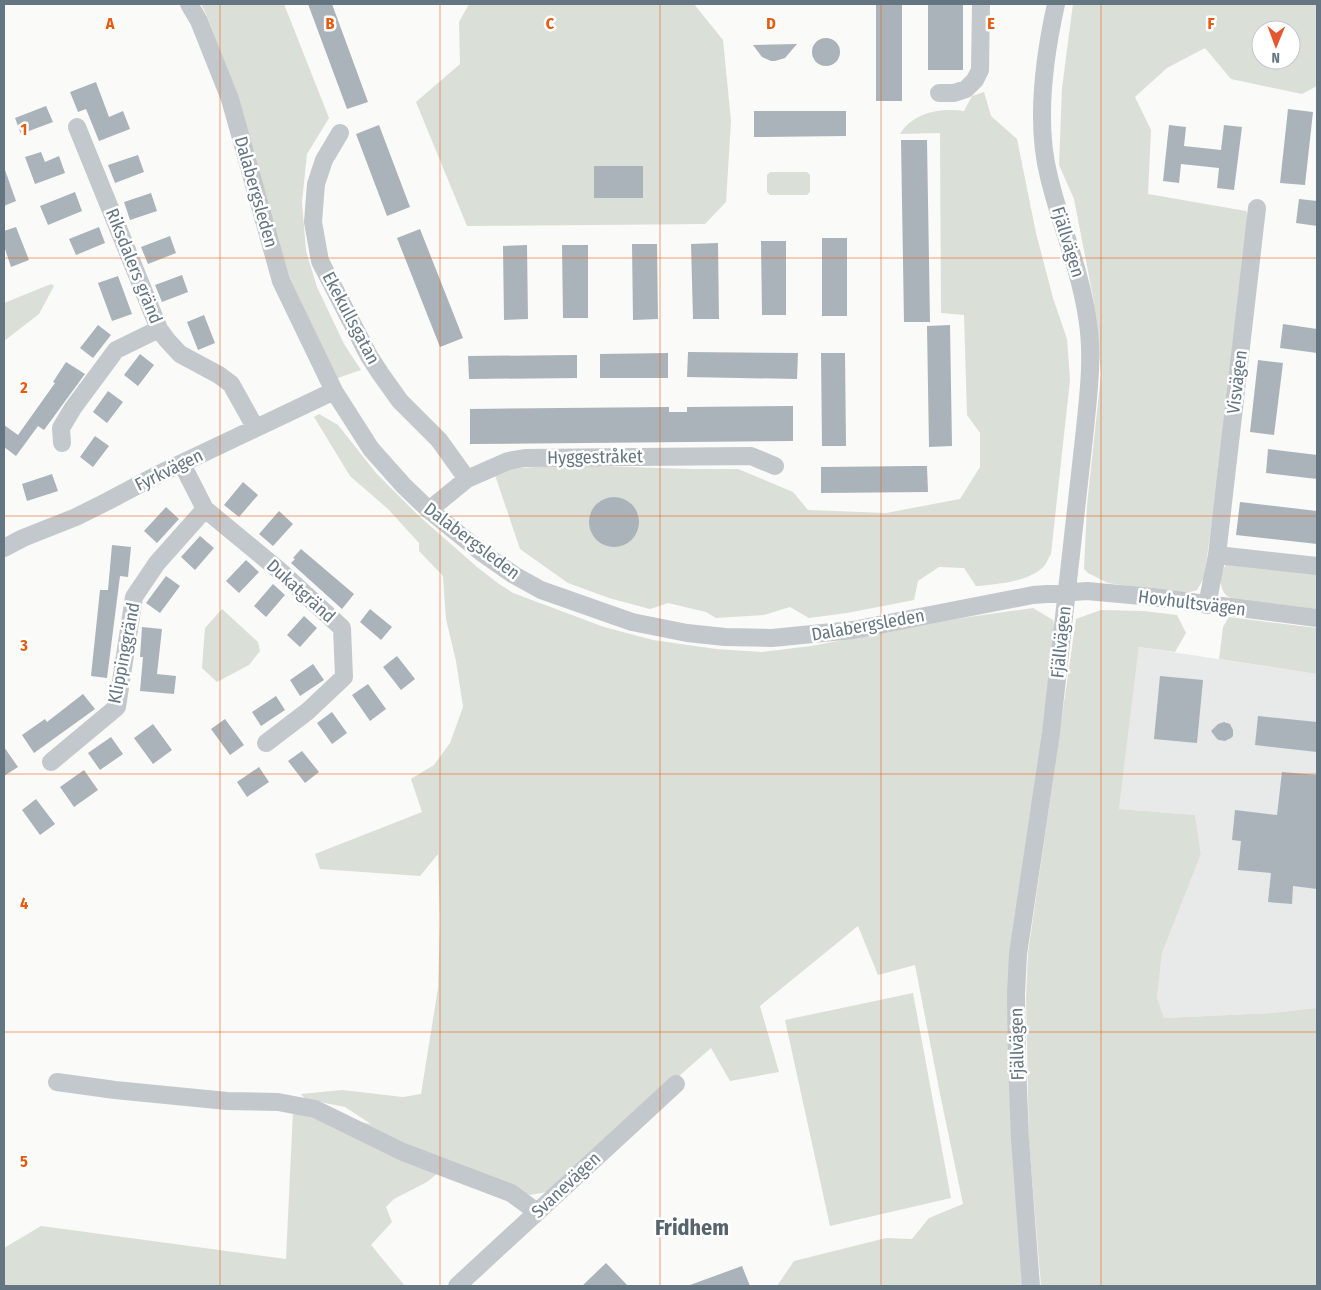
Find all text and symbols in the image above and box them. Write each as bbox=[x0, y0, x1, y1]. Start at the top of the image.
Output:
text: A bbox=[105, 14, 115, 33]
text: B bbox=[326, 14, 335, 33]
text: C bbox=[546, 14, 555, 33]
text: D bbox=[766, 14, 776, 33]
text: E bbox=[987, 14, 995, 33]
text: F bbox=[1207, 14, 1215, 33]
north arrow bbox=[1251, 20, 1301, 70]
text: N bbox=[1271, 49, 1280, 66]
text: 1 bbox=[21, 120, 27, 139]
street label: Dalabergsleden bbox=[230, 134, 282, 250]
street label: Fjällvägen bbox=[1047, 204, 1089, 280]
street label: Riksdalers gränd bbox=[101, 205, 167, 327]
street label: Ekekullsgatan bbox=[317, 268, 385, 368]
street label: Visvägen bbox=[1222, 349, 1252, 415]
text: 2 bbox=[19, 378, 28, 397]
street label: Fyrkvägen bbox=[131, 444, 207, 496]
street label: Hyggestråket bbox=[547, 445, 643, 469]
street label: Dalabergsleden bbox=[420, 498, 524, 584]
street label: Dukatgränd bbox=[262, 555, 340, 627]
street label: Hovhultsvägen bbox=[1137, 585, 1247, 621]
street label: Klippinggränd bbox=[103, 601, 145, 705]
street label: Dalabergsleden bbox=[810, 604, 926, 646]
street label: Fjällvägen bbox=[1046, 605, 1076, 679]
text: 3 bbox=[19, 636, 28, 655]
text: 4 bbox=[20, 894, 28, 913]
street label: Fjällvägen bbox=[1005, 1007, 1029, 1081]
street label: Svanevägen bbox=[527, 1147, 605, 1223]
text: 5 bbox=[20, 1152, 28, 1171]
district label: Fridhem bbox=[655, 1214, 729, 1241]

